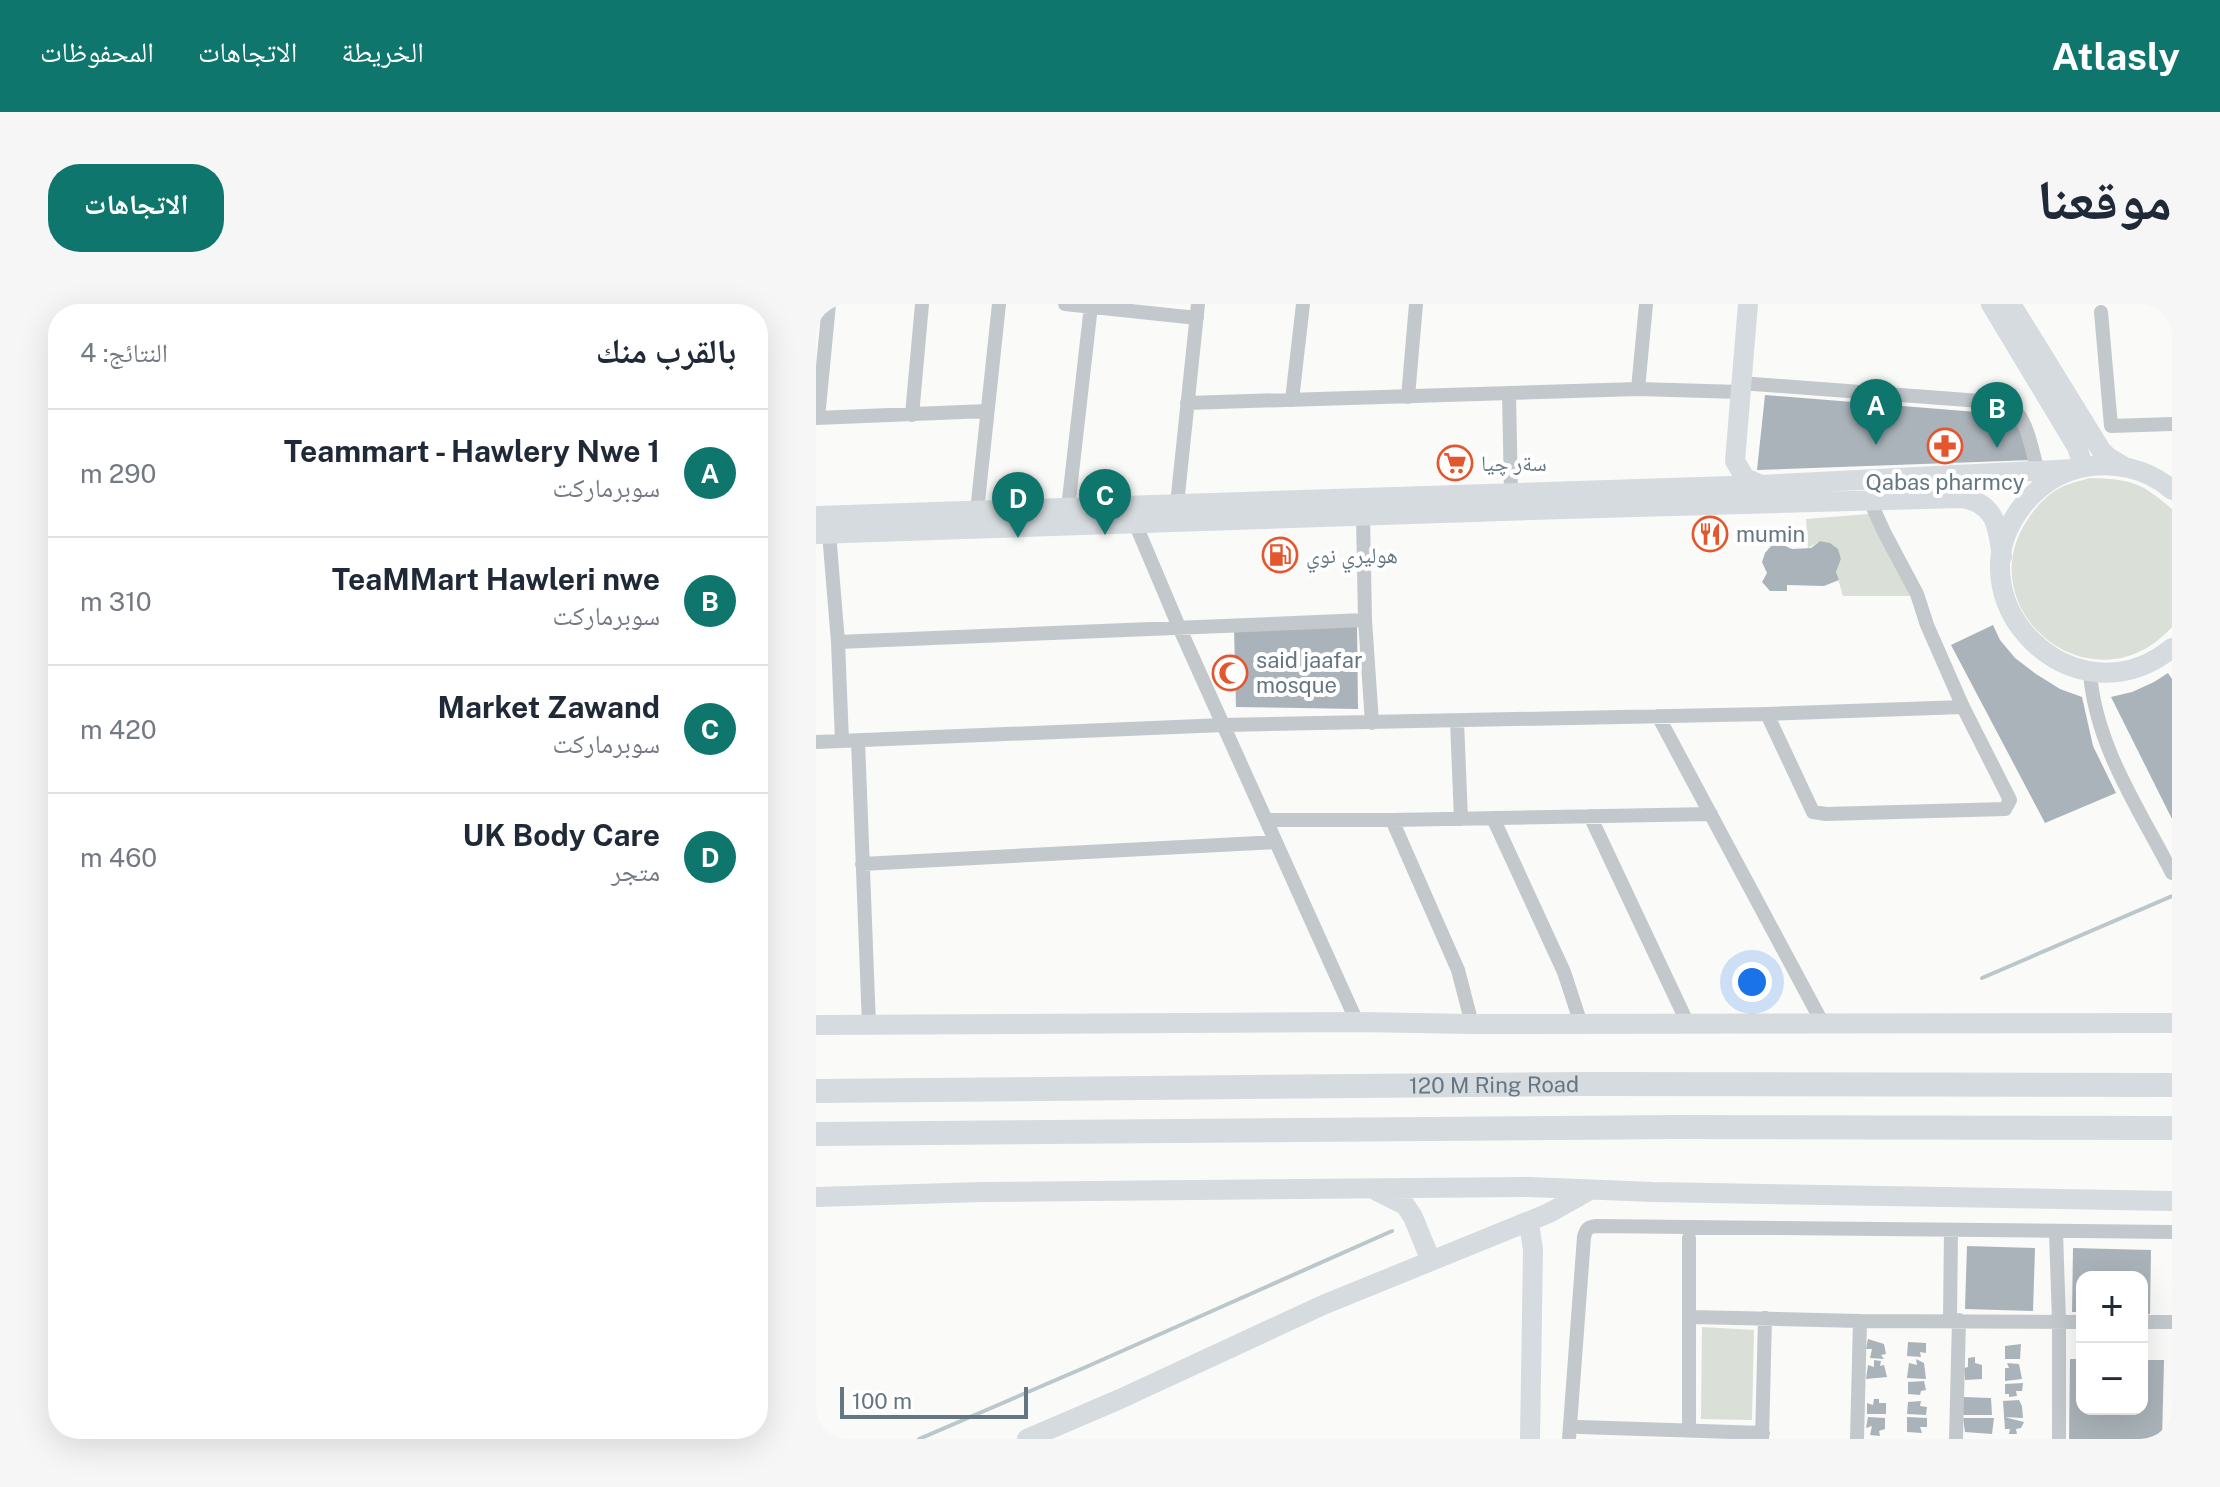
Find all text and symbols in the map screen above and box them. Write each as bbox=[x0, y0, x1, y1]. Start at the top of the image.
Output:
text: Atlasly bbox=[2052, 34, 2180, 79]
text: المحفوظات bbox=[40, 35, 154, 68]
text: الاتجاهات bbox=[198, 35, 297, 68]
text: الخريطة bbox=[341, 35, 424, 68]
button: الاتجاهات bbox=[48, 164, 224, 252]
text: موقعنا bbox=[2037, 167, 2172, 233]
text: بالقرب منك bbox=[596, 331, 736, 371]
text: النتائج: 4 bbox=[80, 337, 168, 368]
pin: A bbox=[1850, 379, 1902, 445]
pin: B bbox=[1971, 382, 2023, 448]
pharmacy icon: Qabas pharmcy bbox=[1926, 427, 1964, 465]
text: Teammart - Hawlery Nwe 1 bbox=[284, 433, 660, 469]
supermarket icon: سةر چيا bbox=[1436, 444, 1474, 482]
place label: سةر چيا bbox=[1481, 450, 1547, 477]
text: 290 m bbox=[80, 458, 156, 489]
text: A bbox=[701, 458, 719, 489]
pin: C bbox=[1079, 469, 1131, 535]
place label: Qabas pharmcy bbox=[1866, 469, 2025, 495]
text: سوبرماركت bbox=[553, 472, 660, 503]
pin: D bbox=[992, 472, 1044, 538]
restaurant icon: mumin bbox=[1691, 515, 1729, 553]
place label: mumin bbox=[1736, 521, 1805, 547]
fuel station icon: هوليري نوي bbox=[1261, 536, 1299, 574]
place label: هوليري نوي bbox=[1306, 542, 1398, 573]
text: TeaMMart Hawleri nwe bbox=[332, 561, 660, 597]
text: 310 m bbox=[80, 586, 152, 617]
text: B bbox=[701, 586, 719, 617]
text: سوبرماركت bbox=[553, 600, 660, 631]
place label: said jaafar mosque bbox=[1256, 647, 1363, 698]
mosque icon: said jaafar mosque bbox=[1211, 654, 1249, 692]
text: Market Zawand bbox=[438, 689, 660, 725]
text: 420 m bbox=[80, 714, 157, 745]
text: C bbox=[701, 714, 719, 745]
text: سوبرماركت bbox=[553, 728, 660, 759]
text: UK Body Care bbox=[463, 817, 660, 853]
text: 460 m bbox=[80, 842, 157, 873]
text: D bbox=[701, 842, 719, 873]
text: متجر bbox=[611, 856, 660, 887]
your location bbox=[1732, 962, 1772, 1002]
street label: 120 M Ring Road bbox=[1409, 1071, 1579, 1099]
map controls bbox=[2076, 1271, 2148, 1415]
button: + bbox=[2076, 1271, 2148, 1343]
button: − bbox=[2076, 1343, 2148, 1415]
scale bar bbox=[840, 1383, 1028, 1419]
text: 100 m bbox=[852, 1388, 912, 1414]

